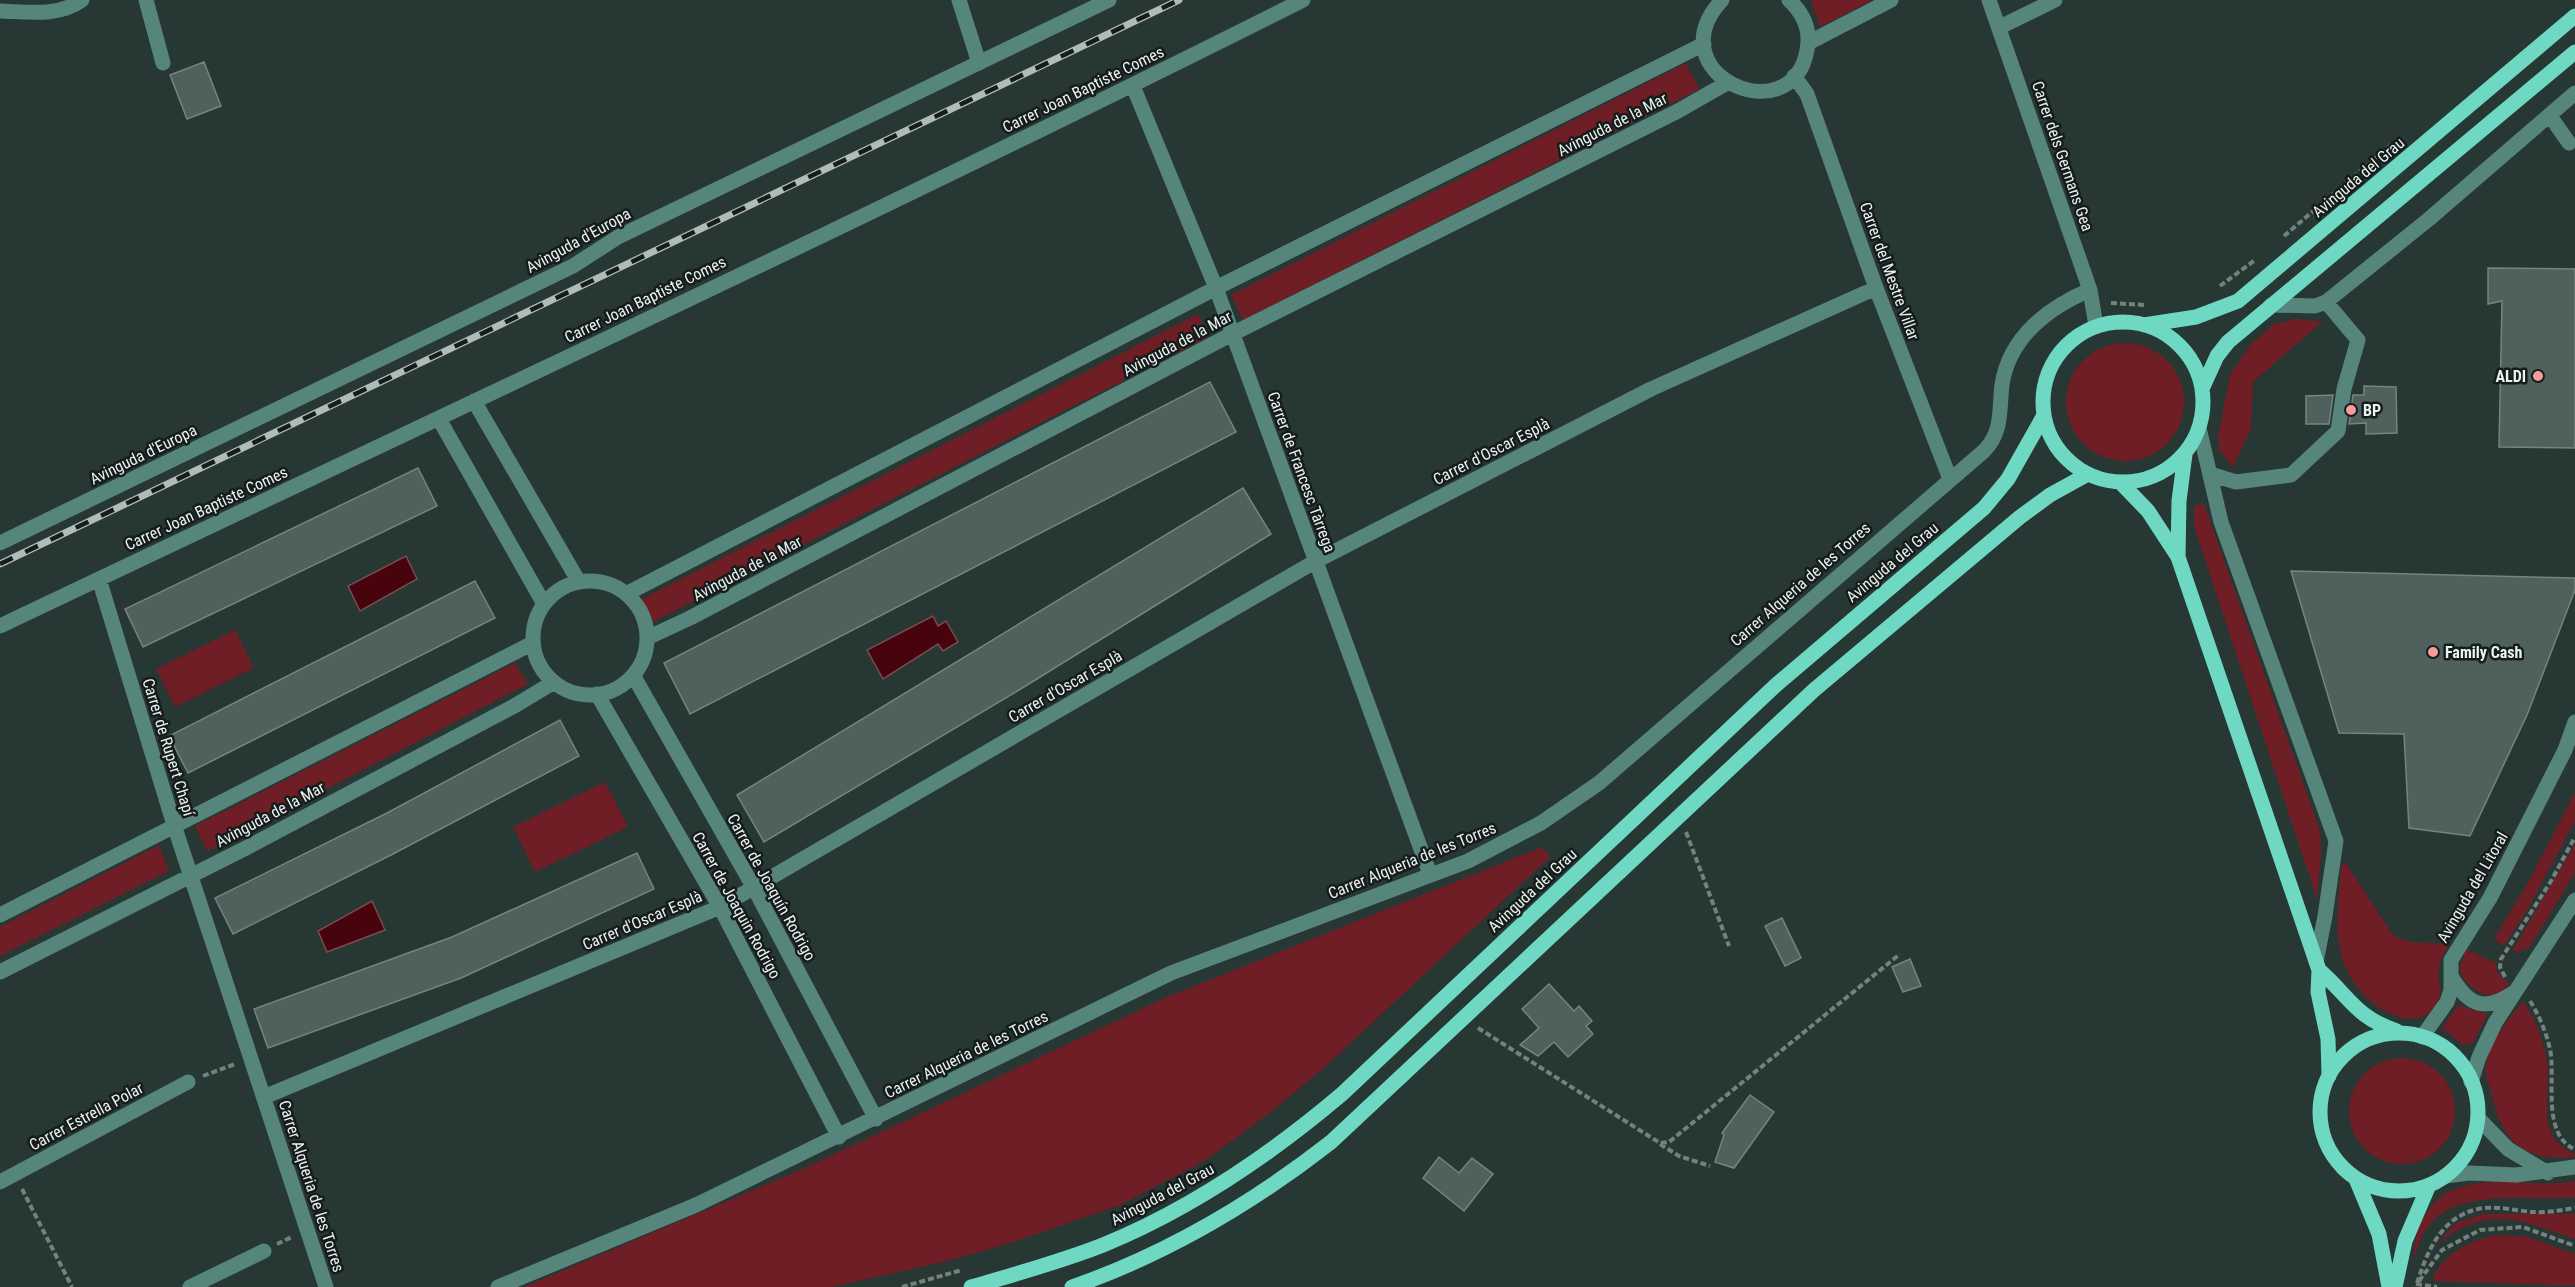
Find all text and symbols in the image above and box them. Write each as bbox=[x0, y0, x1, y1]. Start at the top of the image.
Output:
street label: Carrer Joan Baptiste Comes bbox=[999, 42, 1167, 137]
street label: Carrer dels Germans Gea bbox=[2028, 79, 2097, 234]
street label: Avinguda de la Mar bbox=[1554, 89, 1670, 160]
street label: Avinguda del Grau bbox=[2308, 133, 2408, 221]
street label: Carrer del Mestre Villar bbox=[1856, 200, 1923, 343]
street label: Avinguda d'Europa bbox=[523, 204, 634, 277]
street label: Carrer Joan Baptiste Comes bbox=[561, 252, 729, 347]
street label: Avinguda de la Mar bbox=[1119, 307, 1235, 380]
place label: ALDI bbox=[2495, 367, 2526, 386]
marker: ALDI bbox=[2531, 369, 2545, 383]
street label: Carrer de Francesc Tàrrega bbox=[1264, 389, 1339, 555]
place label: BP bbox=[2363, 401, 2381, 420]
marker: BP bbox=[2344, 403, 2358, 417]
street label: Carrer d'Oscar Esplà bbox=[1430, 414, 1553, 489]
street label: Avinguda d'Europa bbox=[87, 420, 200, 489]
street label: Carrer Joan Baptiste Comes bbox=[122, 462, 290, 554]
street label: Carrer Alqueria de les Torres bbox=[1726, 518, 1874, 650]
street label: Avinguda del Grau bbox=[1842, 518, 1942, 606]
street label: Avinguda de la Mar bbox=[689, 532, 805, 605]
place label: Family Cash bbox=[2445, 643, 2523, 662]
marker: Family Cash bbox=[2426, 645, 2440, 659]
street label: Carrer d'Oscar Esplà bbox=[1005, 646, 1125, 727]
street label: Carrer de Rupert Chapí bbox=[139, 676, 199, 819]
street label: Avinguda de la Mar bbox=[212, 778, 328, 851]
street label: Carrer de Joaquín Rodrigo bbox=[723, 811, 820, 964]
street label: Carrer Alqueria de les Torres bbox=[1325, 818, 1499, 903]
street label: Carrer de Joaquin Rodrigo bbox=[688, 829, 785, 982]
street label: Avinguda del Litoral bbox=[2433, 829, 2512, 946]
street label: Avinguda del Grau bbox=[1484, 844, 1581, 936]
street label: Carrer d'Oscar Esplà bbox=[580, 887, 705, 954]
street label: Carrer Alqueria de les Torres bbox=[881, 1007, 1051, 1102]
street label: Carrer Estrella Polar bbox=[26, 1078, 147, 1154]
street label: Carrer Alqueria de les Torres bbox=[275, 1098, 348, 1274]
street label: Avinguda del Grau bbox=[1107, 1159, 1217, 1230]

